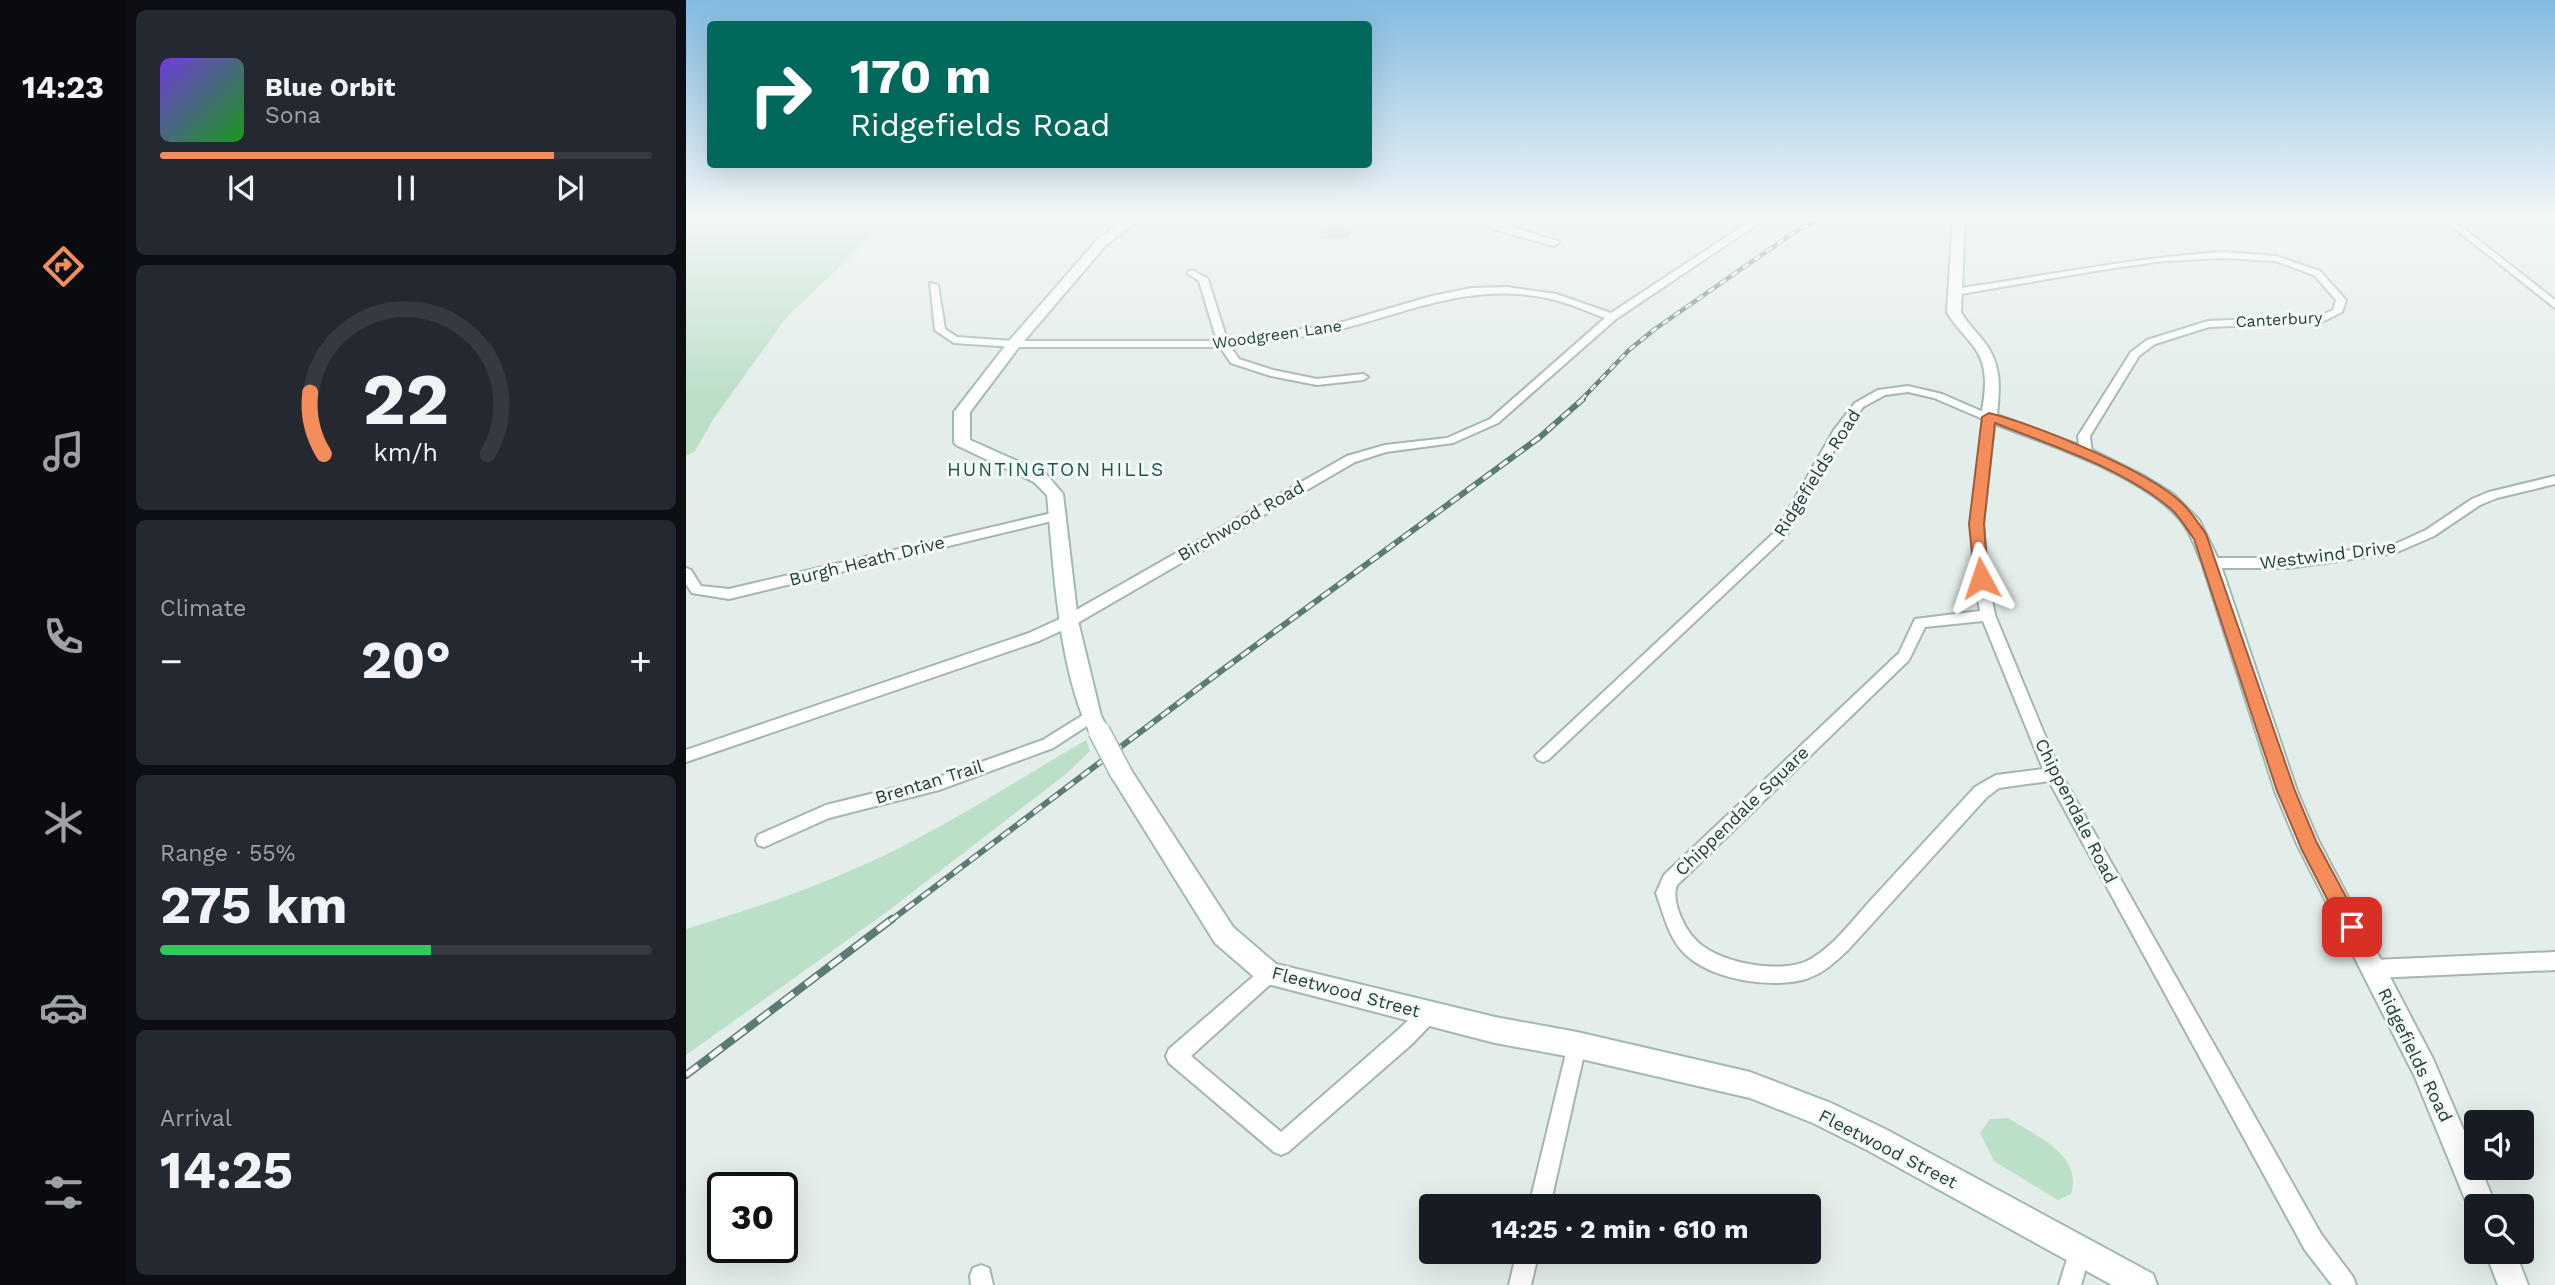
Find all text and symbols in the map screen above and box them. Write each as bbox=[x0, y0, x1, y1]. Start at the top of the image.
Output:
text: 170 m bbox=[850, 47, 991, 105]
icon: right bbox=[735, 49, 826, 140]
text: 14:23 bbox=[22, 68, 104, 106]
text: Blue Orbit bbox=[265, 72, 395, 102]
text: Sona bbox=[265, 102, 321, 129]
text: Ridgefields Road bbox=[850, 106, 1110, 144]
icon: previous bbox=[223, 169, 261, 207]
icon: pause bbox=[387, 169, 425, 207]
icon: next bbox=[551, 169, 589, 207]
icon: directions bbox=[39, 242, 88, 291]
street label: Canterbury bbox=[2235, 308, 2324, 331]
street label: Woodgreen Lane bbox=[1211, 316, 1343, 353]
text: 22 bbox=[363, 356, 449, 442]
street label: Ridgefields Road bbox=[1769, 405, 1864, 540]
icon: music bbox=[39, 427, 88, 476]
text: km/h bbox=[374, 437, 438, 466]
district label: HUNTINGTON HILLS bbox=[947, 458, 1165, 481]
street label: Birchwood Road bbox=[1174, 476, 1308, 565]
street label: Burgh Heath Drive bbox=[787, 531, 947, 590]
street label: Westwind Drive bbox=[2259, 536, 2397, 573]
position arrow bbox=[1944, 541, 2018, 615]
text: Climate bbox=[160, 595, 246, 622]
icon: phone bbox=[39, 612, 88, 661]
text: 20° bbox=[361, 630, 451, 691]
text: − bbox=[160, 639, 183, 683]
text: + bbox=[629, 639, 652, 683]
street label: Chippendale Road bbox=[2031, 735, 2122, 887]
street label: Chippendale Square bbox=[1671, 741, 1813, 880]
street label: Brentan Trail bbox=[872, 755, 986, 808]
icon: climate bbox=[39, 798, 88, 847]
text: Range · 55% bbox=[160, 840, 295, 867]
text: 275 km bbox=[160, 875, 348, 936]
pin bbox=[2322, 897, 2382, 957]
icon: arrive bbox=[2333, 908, 2371, 946]
street label: Fleetwood Street bbox=[1270, 962, 1423, 1022]
icon: car bbox=[39, 983, 88, 1032]
street label: Ridgefields Road bbox=[2374, 984, 2457, 1125]
text: Arrival bbox=[160, 1105, 232, 1132]
street label: Fleetwood Street bbox=[1816, 1105, 1961, 1193]
map controls bbox=[2464, 1110, 2534, 1264]
button: sound bbox=[2464, 1110, 2534, 1180]
text: 14:25 bbox=[160, 1140, 293, 1201]
icon: filters bbox=[39, 1168, 88, 1217]
speed limit sign: 30 bbox=[707, 1172, 798, 1263]
button: search bbox=[2464, 1194, 2534, 1264]
text: 14:25 · 2 min · 610 m bbox=[1492, 1214, 1748, 1244]

